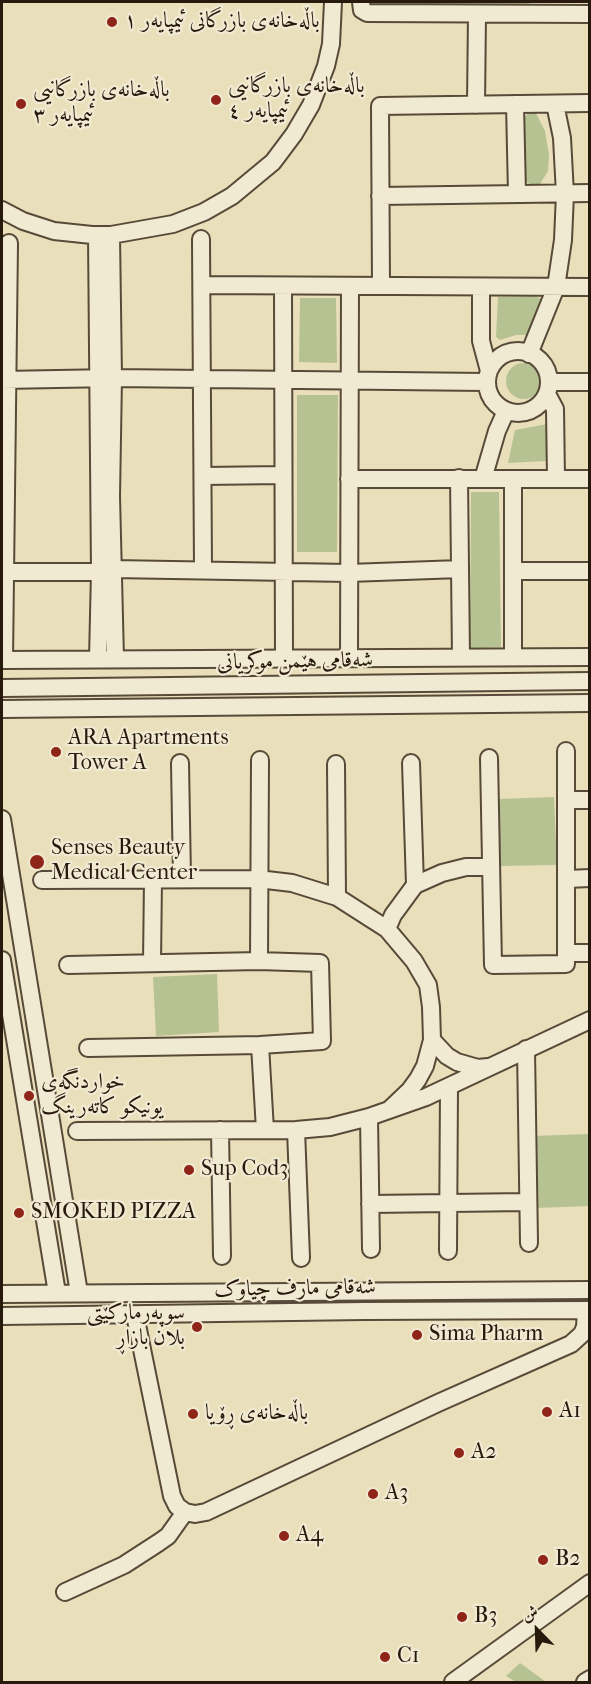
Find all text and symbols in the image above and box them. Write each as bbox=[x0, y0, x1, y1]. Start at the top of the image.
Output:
place label: باڵەخانەی بازرگانی ئیمپایەر ١ bbox=[124, 9, 320, 35]
marker: باڵەخانەی بازرگانی ئیمپایەر ١ bbox=[105, 15, 119, 29]
place label: باڵەخانەی بازرگانیی ئیمپایەر ٤ bbox=[228, 74, 365, 125]
place label: باڵەخانەی بازرگانیی ئیمپایەر ٣ bbox=[33, 78, 170, 130]
marker: باڵەخانەی بازرگانیی ئیمپایەر ٤ bbox=[209, 93, 223, 107]
marker: باڵەخانەی بازرگانیی ئیمپایەر ٣ bbox=[14, 97, 28, 111]
street label: شەقامی هێمن موکریانی bbox=[217, 647, 373, 677]
place label: ARA Apartments Tower A bbox=[68, 726, 229, 778]
marker: ARA Apartments Tower A bbox=[49, 745, 63, 759]
place label: Senses Beauty Medical Center bbox=[51, 836, 197, 888]
marker: Senses Beauty Medical Center bbox=[28, 853, 46, 871]
place label: خواردنگەی یونیکو کاتەرینگ bbox=[41, 1070, 163, 1122]
marker: خواردنگەی یونیکو کاتەرینگ bbox=[22, 1089, 36, 1103]
place label: Sup Cod3 bbox=[201, 1157, 288, 1183]
marker: Sup Cod3 bbox=[182, 1163, 196, 1177]
place label: SMOKED PIZZA bbox=[31, 1200, 196, 1226]
marker: SMOKED PIZZA bbox=[12, 1206, 26, 1220]
street label: شەقامی مارف چیاوک bbox=[214, 1274, 376, 1304]
place label: سوپەرمارکێتی بلان بازاڕ bbox=[87, 1301, 185, 1352]
marker: سوپەرمارکێتی بلان بازاڕ bbox=[190, 1320, 204, 1334]
place label: Sima Pharm bbox=[429, 1322, 543, 1348]
marker: Sima Pharm bbox=[410, 1328, 424, 1342]
place label: A1 bbox=[559, 1399, 581, 1425]
place label: باڵەخانەی ڕۆیا bbox=[205, 1401, 308, 1427]
marker: A1 bbox=[540, 1405, 554, 1419]
marker: باڵەخانەی ڕۆیا bbox=[186, 1407, 200, 1421]
place label: A2 bbox=[471, 1440, 497, 1466]
marker: A2 bbox=[452, 1446, 466, 1460]
place label: A3 bbox=[385, 1481, 408, 1507]
marker: A3 bbox=[366, 1487, 380, 1501]
place label: A4 bbox=[296, 1523, 323, 1549]
marker: A4 bbox=[277, 1529, 291, 1543]
place label: B2 bbox=[555, 1547, 581, 1573]
marker: B2 bbox=[536, 1553, 550, 1567]
north arrow bbox=[507, 1600, 567, 1660]
text: ش bbox=[519, 1601, 541, 1625]
place label: B3 bbox=[474, 1604, 497, 1630]
marker: B3 bbox=[455, 1610, 469, 1624]
place label: C1 bbox=[397, 1644, 420, 1670]
marker: C1 bbox=[378, 1650, 392, 1664]

